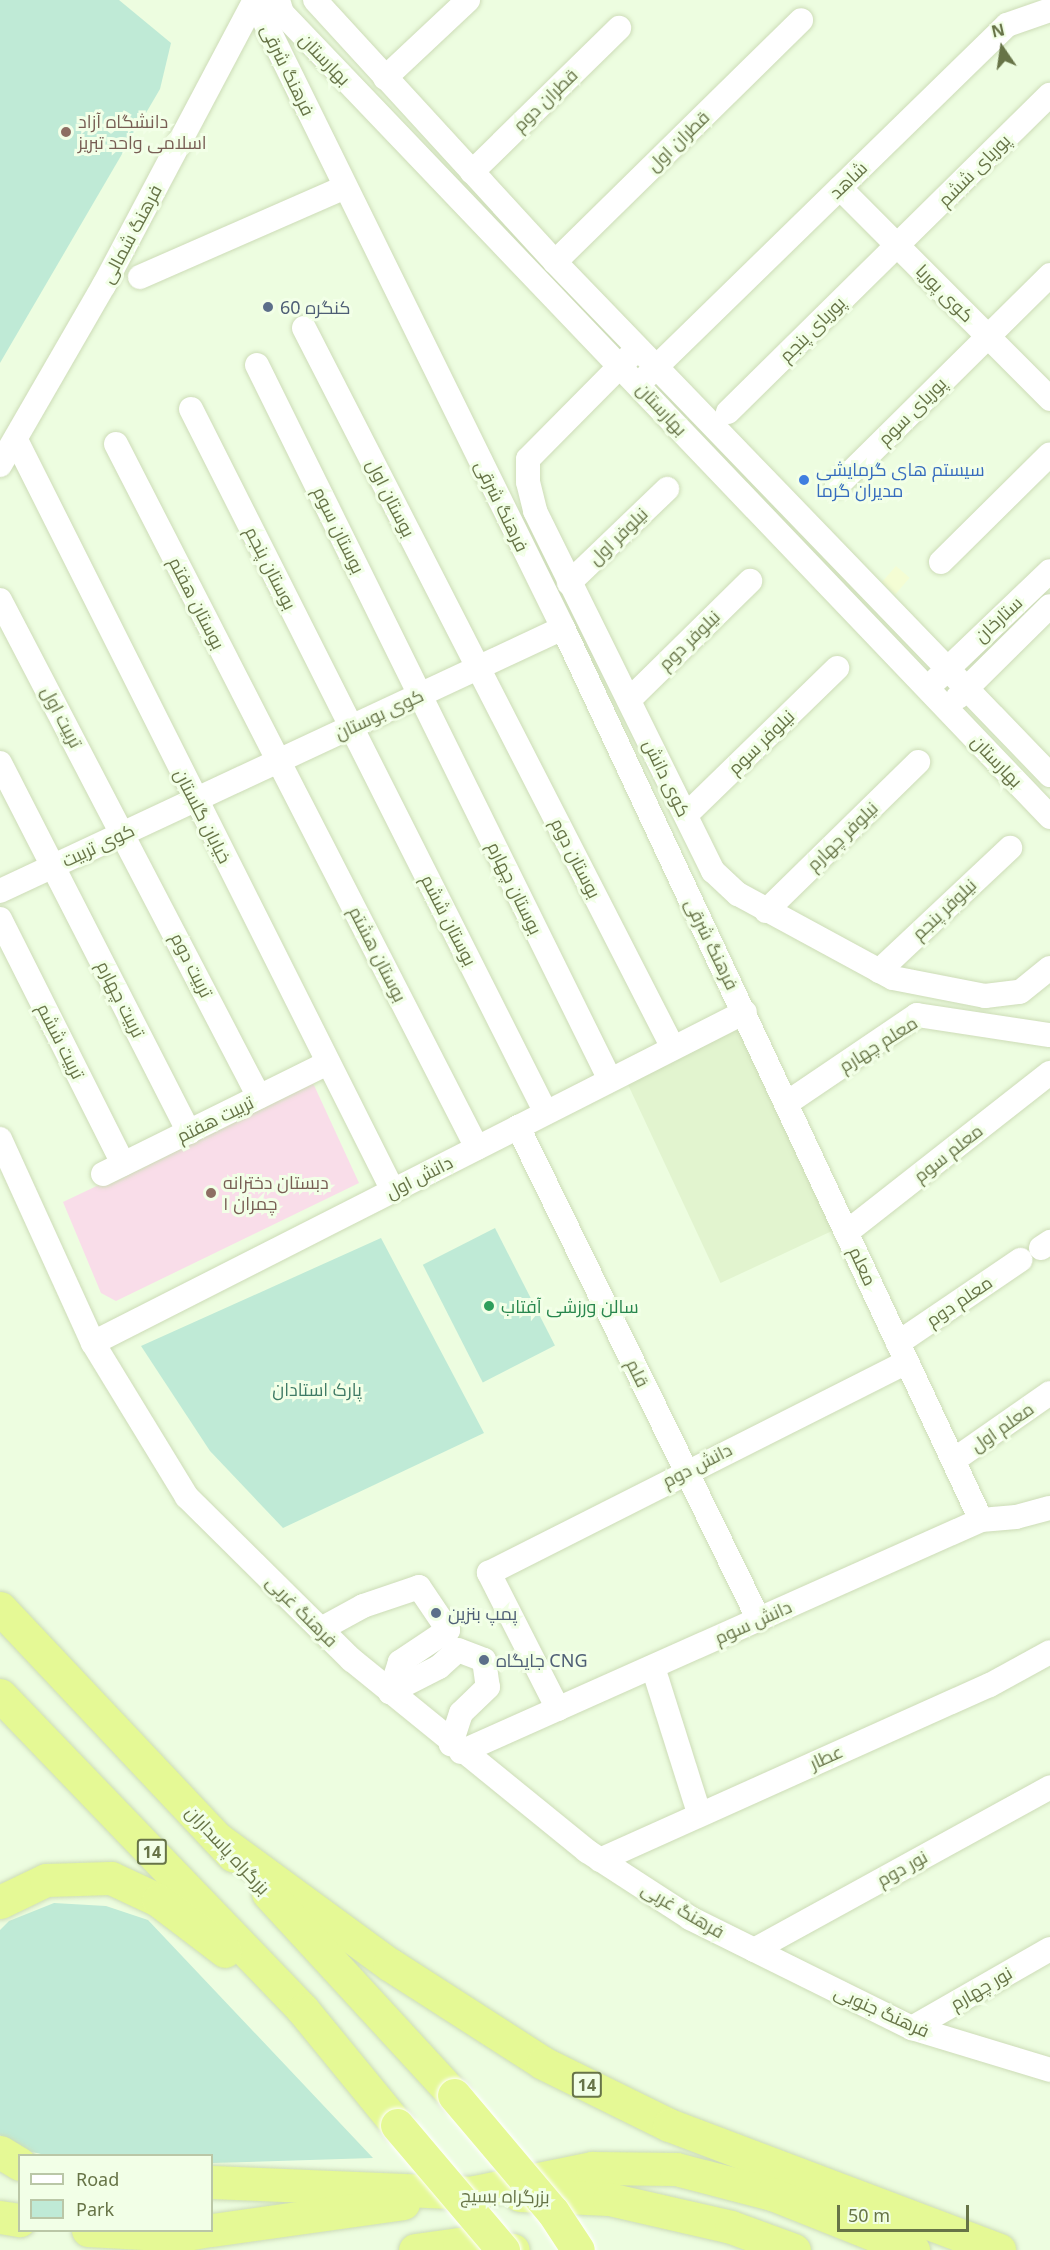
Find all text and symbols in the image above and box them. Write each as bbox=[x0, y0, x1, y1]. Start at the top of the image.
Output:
north arrow bbox=[972, 18, 1032, 78]
text: N bbox=[989, 18, 1007, 43]
street label: فرهنگ شرقی bbox=[257, 21, 319, 119]
street label: بهارستان bbox=[295, 28, 355, 90]
street label: قطران دوم bbox=[508, 64, 582, 136]
street label: قطران اول bbox=[642, 106, 714, 176]
place label: دانشگاه آزاد اسلامی واحد تبریز bbox=[78, 111, 207, 154]
marker: دانشگاه آزاد اسلامی واحد تبریز bbox=[59, 125, 73, 139]
street label: پوریای ششم bbox=[933, 129, 1015, 211]
street label: شاهد bbox=[825, 157, 871, 203]
street label: فرهنگ شمالی bbox=[96, 181, 166, 287]
street label: کوی پوریا bbox=[912, 260, 978, 326]
street label: پوریای پنجم bbox=[775, 292, 849, 366]
place label: کنگره 60 bbox=[280, 296, 350, 318]
marker: کنگره 60 bbox=[261, 300, 275, 314]
street label: پوریای سوم bbox=[873, 372, 951, 450]
street label: بهارستان bbox=[632, 378, 692, 440]
street label: بوستان اول bbox=[362, 456, 420, 540]
street label: فرهنگ شرقی bbox=[471, 457, 533, 555]
place label: سیستم های گرمایشی مدیران گرما bbox=[816, 459, 985, 502]
marker: سیستم های گرمایشی مدیران گرما bbox=[797, 473, 811, 487]
street label: بوستان سوم bbox=[309, 483, 369, 577]
street label: نیلوفر اول bbox=[584, 503, 652, 569]
street label: بوستان پنجم bbox=[241, 523, 301, 613]
street label: بوستان هفتم bbox=[165, 553, 229, 653]
street label: ستارخان bbox=[970, 591, 1026, 647]
street label: نیلوفر دوم bbox=[654, 606, 724, 674]
street label: تربیت اول bbox=[37, 683, 87, 751]
street label: کوی بوستان bbox=[331, 684, 427, 744]
street label: نیلوفر سوم bbox=[723, 705, 799, 779]
street label: بهارستان bbox=[967, 730, 1027, 792]
street label: کوی دانش bbox=[639, 736, 695, 820]
street label: خیابان گلستان bbox=[170, 765, 236, 867]
street label: نیلوفر چهارم bbox=[802, 797, 882, 875]
street label: بوستان دوم bbox=[547, 814, 605, 902]
street label: کوی تربیت bbox=[58, 819, 138, 871]
street label: بوستان چهارم bbox=[483, 838, 547, 938]
street label: بوستان ششم bbox=[417, 871, 481, 969]
street label: نیلوفر پنجم bbox=[907, 874, 981, 944]
street label: فرهنگ شرقی bbox=[681, 895, 743, 993]
street label: بوستان هشتم bbox=[345, 903, 411, 1005]
street label: تربیت دوم bbox=[167, 929, 217, 1001]
street label: تربیت چهارم bbox=[93, 957, 149, 1041]
street label: تربیت ششم bbox=[33, 1000, 89, 1082]
street label: معلم چهارم bbox=[835, 1011, 921, 1077]
street label: تربیت هفتم bbox=[173, 1091, 257, 1147]
street label: معلم سوم bbox=[909, 1119, 987, 1187]
street label: دانش اول bbox=[382, 1151, 456, 1203]
place label: دبستان دخترانه چمران ۱ bbox=[223, 1172, 329, 1214]
marker: دبستان دخترانه چمران ۱ bbox=[204, 1186, 218, 1200]
street label: معلم bbox=[845, 1243, 881, 1289]
street label: معلم دوم bbox=[922, 1271, 996, 1331]
place label: سالن ورزشی آفتاب bbox=[501, 1295, 639, 1317]
marker: سالن ورزشی آفتاب bbox=[482, 1299, 496, 1313]
street label: قلم bbox=[622, 1356, 654, 1390]
park label: پارک استادان bbox=[272, 1378, 362, 1400]
street label: معلم اول bbox=[966, 1398, 1038, 1456]
street label: دانش دوم bbox=[659, 1438, 735, 1492]
street label: فرهنگ غربی bbox=[262, 1571, 342, 1651]
street label: دانش سوم bbox=[711, 1595, 795, 1649]
place label: پمپ بنزین bbox=[448, 1602, 517, 1624]
marker: پمپ بنزین bbox=[429, 1606, 443, 1620]
place label: جایگاه CNG bbox=[496, 1649, 588, 1671]
marker: جایگاه CNG bbox=[477, 1653, 491, 1667]
street label: عطار bbox=[806, 1740, 846, 1774]
street label: بزرگراه پاسداران bbox=[181, 1801, 275, 1899]
road number: 14 bbox=[136, 1839, 168, 1865]
street label: نور دوم bbox=[873, 1845, 931, 1891]
street label: فرهنگ غربی bbox=[638, 1878, 728, 1942]
street label: نور چهارم bbox=[946, 1962, 1016, 2014]
street label: فرهنگ جنوبی bbox=[831, 1980, 933, 2042]
road number: 14 bbox=[570, 2072, 604, 2098]
legend bbox=[18, 2154, 213, 2232]
text: Road bbox=[76, 2167, 119, 2191]
street label: بزرگراه بسیج bbox=[460, 2184, 550, 2208]
scale bar bbox=[840, 2193, 972, 2231]
text: Park bbox=[76, 2197, 114, 2221]
text: 50 m bbox=[848, 2203, 890, 2227]

